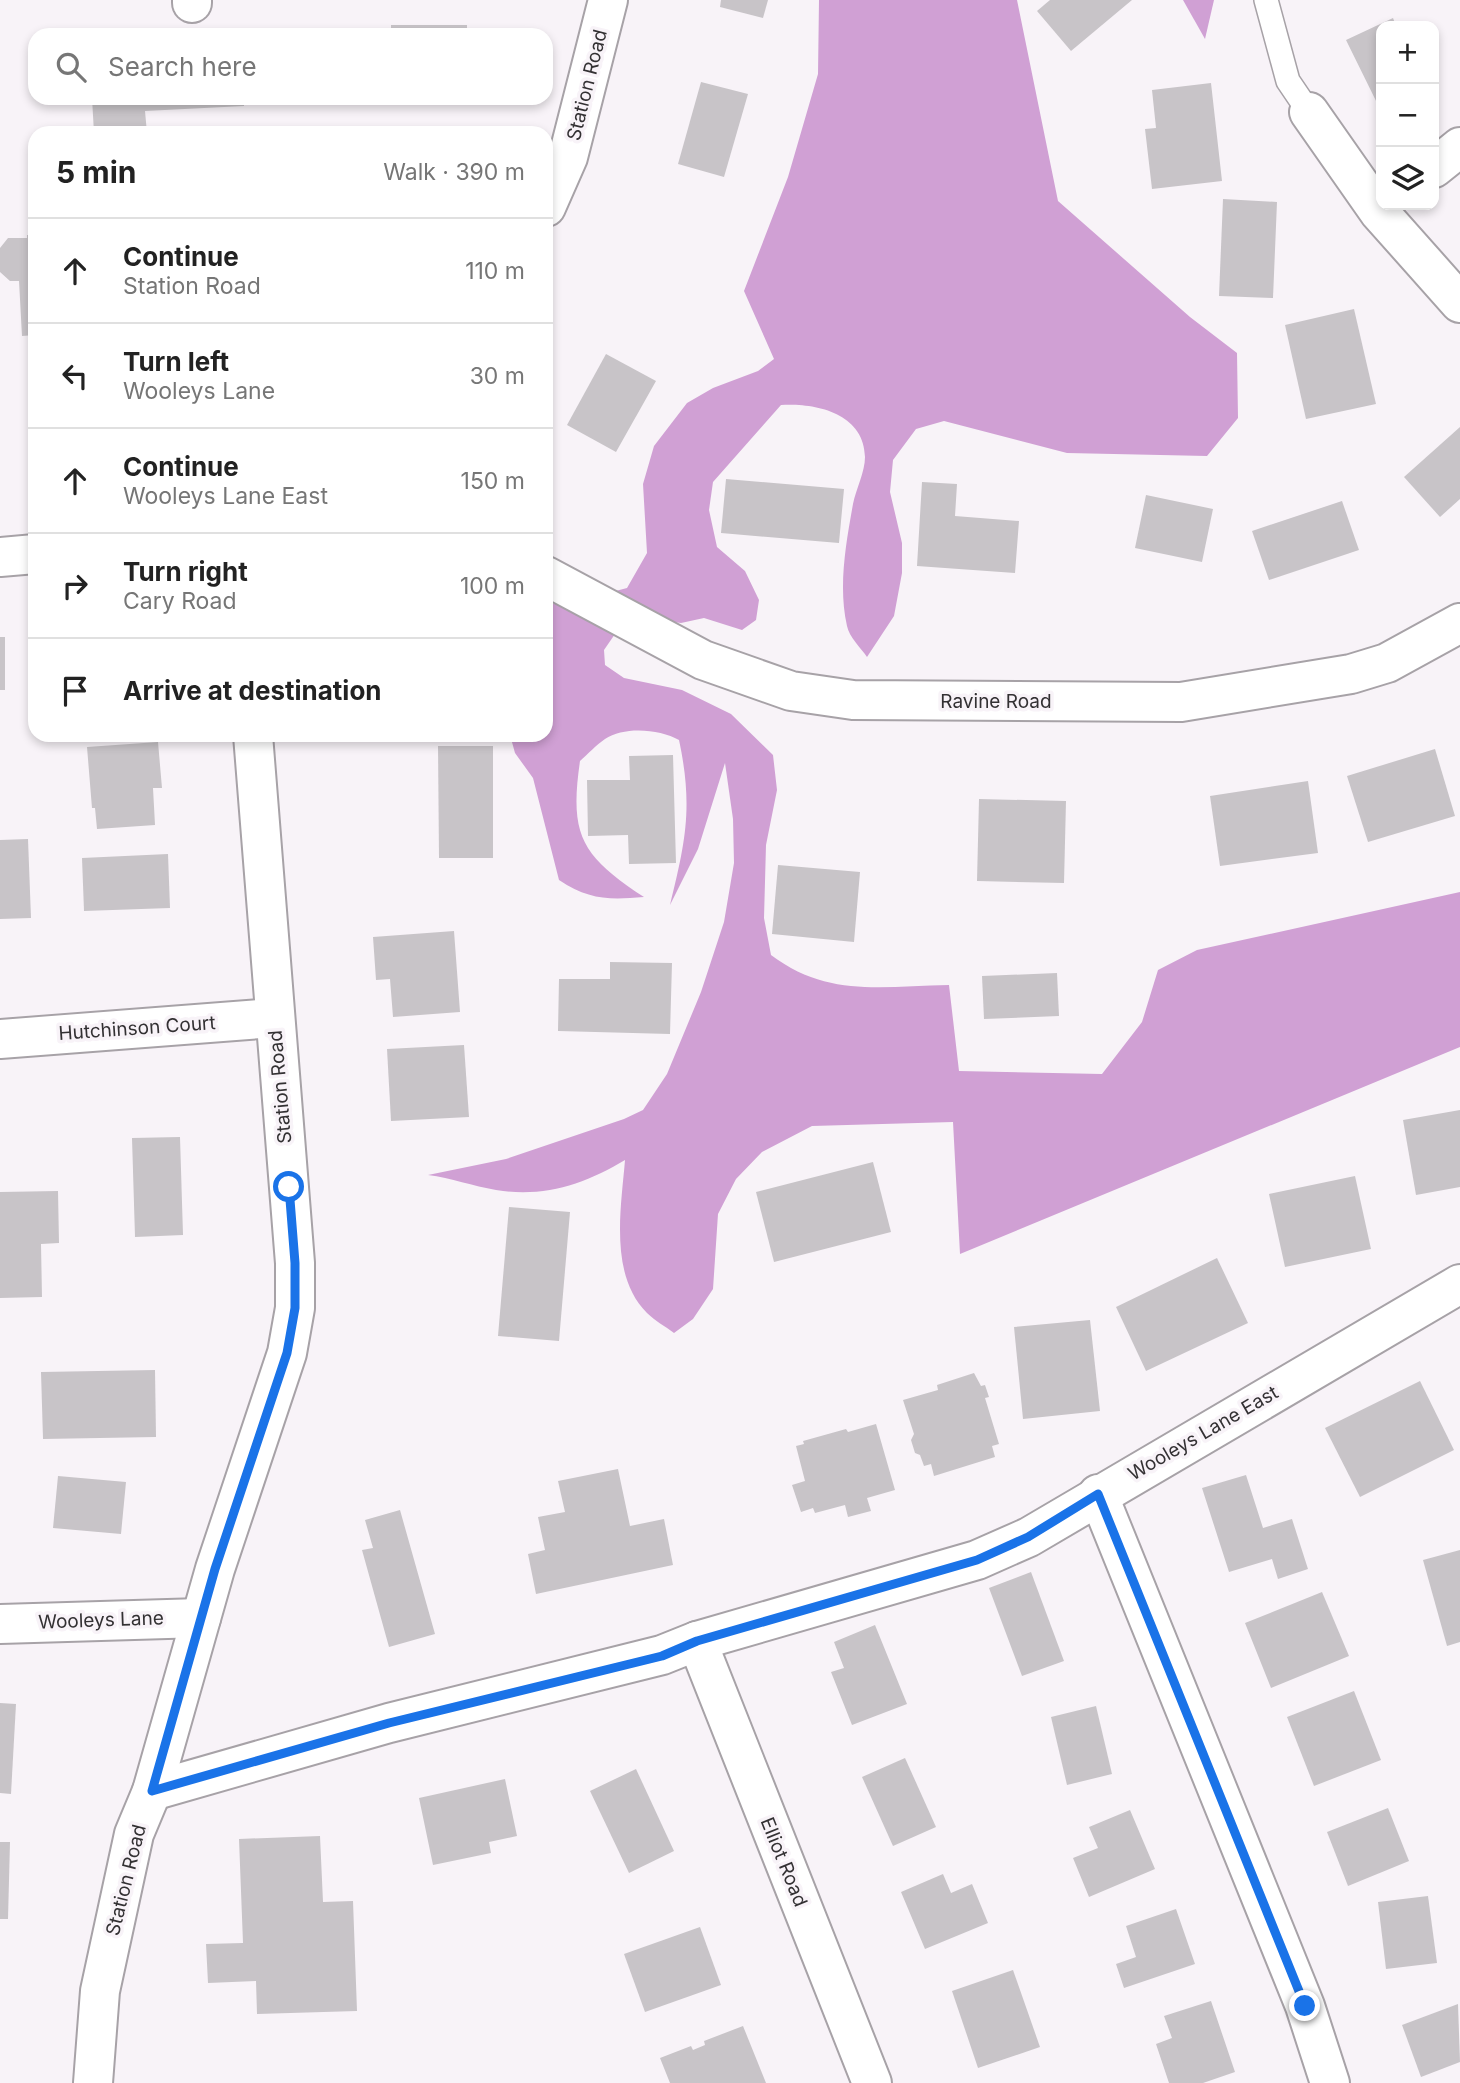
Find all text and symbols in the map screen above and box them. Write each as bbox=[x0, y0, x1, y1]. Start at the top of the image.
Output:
map controls bbox=[1376, 21, 1439, 210]
button: + bbox=[1376, 21, 1439, 84]
street label: Station Road bbox=[562, 27, 612, 143]
search box bbox=[28, 28, 553, 105]
icon: search bbox=[52, 48, 90, 86]
text: Search here bbox=[108, 51, 257, 82]
button: − bbox=[1376, 84, 1439, 147]
button: layers bbox=[1376, 147, 1439, 210]
text: 5 min bbox=[56, 154, 136, 190]
text: Walk · 390 m bbox=[383, 158, 525, 186]
text: Continue bbox=[123, 241, 239, 272]
icon: ahead bbox=[56, 252, 94, 290]
text: 110 m bbox=[465, 257, 525, 285]
text: Station Road bbox=[123, 272, 261, 300]
text: Turn left bbox=[123, 346, 229, 377]
icon: left bbox=[56, 357, 94, 395]
text: 30 m bbox=[470, 362, 525, 390]
text: Wooleys Lane bbox=[123, 377, 275, 405]
text: Continue bbox=[123, 451, 239, 482]
icon: ahead bbox=[56, 462, 94, 500]
text: 150 m bbox=[461, 467, 525, 495]
text: Wooleys Lane East bbox=[123, 482, 328, 510]
text: Turn right bbox=[123, 556, 248, 587]
icon: right bbox=[56, 567, 94, 605]
text: 100 m bbox=[460, 572, 525, 600]
text: Cary Road bbox=[123, 587, 237, 615]
icon: arrive bbox=[56, 672, 94, 710]
text: Arrive at destination bbox=[123, 675, 382, 706]
street label: Ravine Road bbox=[940, 690, 1052, 713]
street label: Hutchinson Court bbox=[58, 1011, 216, 1045]
street label: Station Road bbox=[264, 1029, 296, 1145]
route start bbox=[273, 1171, 304, 1202]
street label: Wooleys Lane East bbox=[1124, 1381, 1282, 1485]
street label: Wooleys Lane bbox=[38, 1606, 164, 1634]
street label: Elliot Road bbox=[756, 1814, 812, 1910]
street label: Station Road bbox=[101, 1822, 151, 1938]
route end bbox=[1289, 1990, 1320, 2021]

